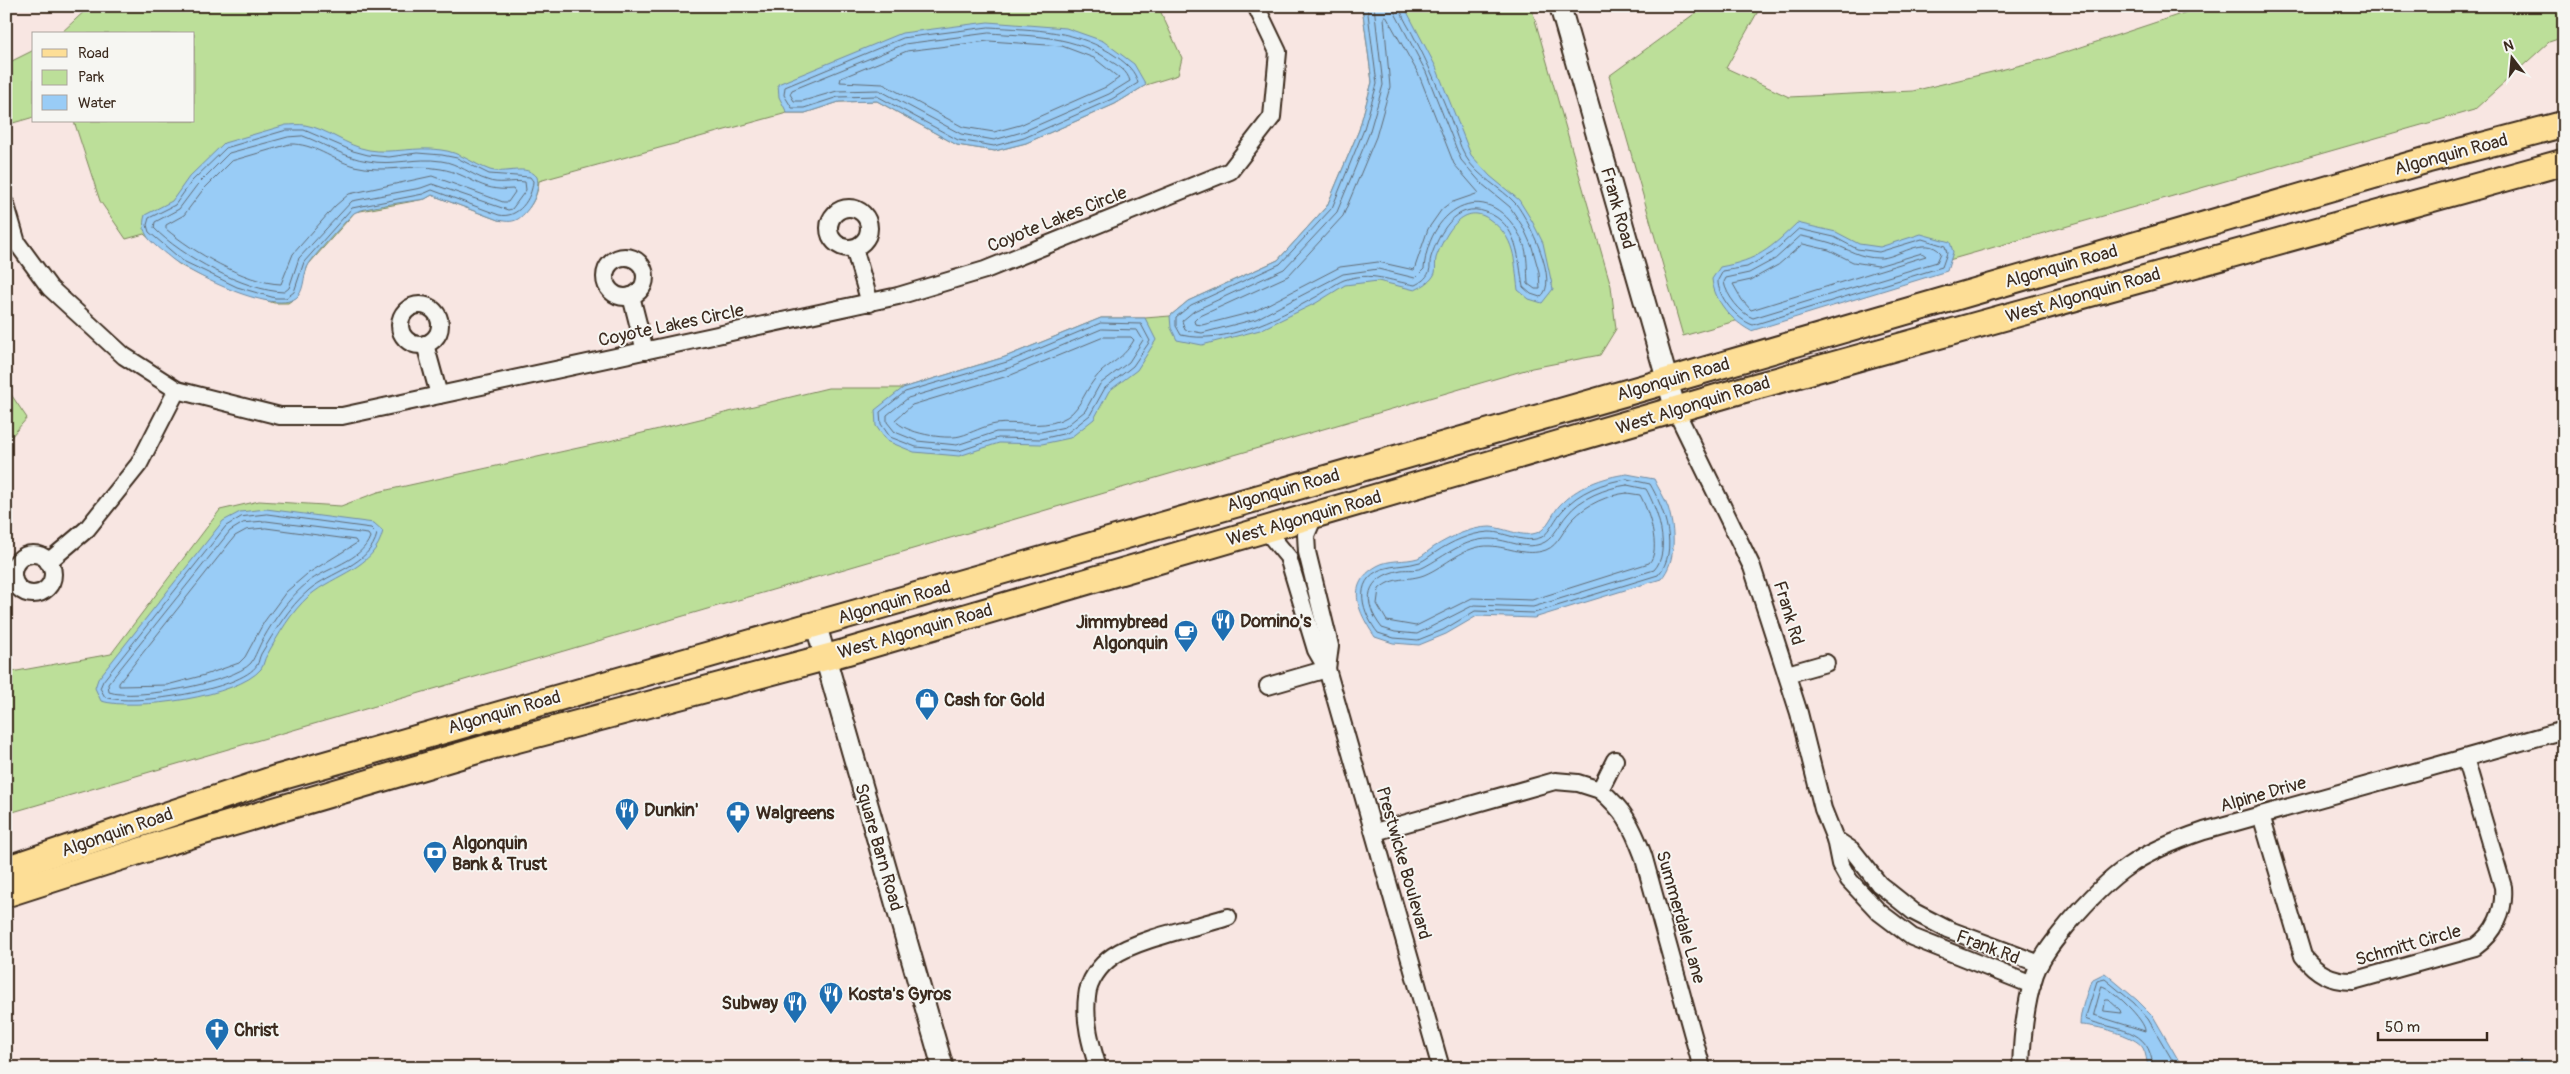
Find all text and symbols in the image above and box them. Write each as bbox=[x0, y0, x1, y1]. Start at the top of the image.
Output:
legend bbox=[32, 32, 195, 122]
north arrow bbox=[2488, 32, 2538, 82]
text: N bbox=[2502, 37, 2515, 55]
text: Road bbox=[78, 44, 109, 63]
text: Park bbox=[78, 68, 105, 87]
text: Water bbox=[78, 94, 117, 113]
street label: Algonquin Road bbox=[2392, 128, 2510, 181]
street label: Frank Road bbox=[1595, 165, 1640, 252]
street label: Coyote Lakes Circle bbox=[984, 181, 1130, 258]
street label: Algonquin Road bbox=[2002, 239, 2120, 294]
street label: West Algonquin Road bbox=[2003, 262, 2163, 329]
street label: Coyote Lakes Circle bbox=[596, 299, 746, 352]
street label: Algonquin Road bbox=[1614, 352, 1732, 407]
street label: West Algonquin Road bbox=[1613, 371, 1773, 440]
street label: Algonquin Road bbox=[1224, 463, 1342, 518]
street label: West Algonquin Road bbox=[1224, 485, 1384, 552]
street label: Algonquin Road bbox=[835, 575, 953, 630]
street label: Frank Rd bbox=[1768, 578, 1809, 648]
street label: West Algonquin Road bbox=[835, 598, 995, 665]
restaurant icon: Domino's bbox=[1210, 608, 1236, 642]
place label: Domino's bbox=[1240, 610, 1312, 633]
place label: Jimmybread Algonquin bbox=[1076, 611, 1168, 655]
cafe icon: Jimmybread Algonquin bbox=[1173, 619, 1199, 653]
street label: Algonquin Road bbox=[445, 685, 563, 740]
shop icon: Cash for Gold bbox=[914, 687, 940, 721]
place label: Cash for Gold bbox=[944, 689, 1045, 712]
street label: Alpine Drive bbox=[2217, 771, 2309, 818]
street label: Square Barn Road bbox=[849, 781, 908, 914]
street label: Prestwicke Boulevard bbox=[1371, 784, 1436, 942]
restaurant icon: Dunkin' bbox=[614, 797, 640, 831]
place label: Dunkin' bbox=[644, 799, 698, 822]
pharmacy icon: Walgreens bbox=[725, 800, 751, 834]
place label: Walgreens bbox=[756, 802, 835, 825]
street label: Algonquin Road bbox=[58, 803, 176, 862]
place label: Algonquin Bank & Trust bbox=[452, 832, 548, 876]
bank icon: Algonquin Bank & Trust bbox=[422, 840, 448, 874]
street label: Summerdale Lane bbox=[1651, 848, 1711, 986]
street label: Schmitt Circle bbox=[2353, 919, 2464, 972]
street label: Frank Rd bbox=[1953, 925, 2023, 970]
restaurant icon: Kosta's Gyros bbox=[818, 981, 844, 1015]
place label: Kosta's Gyros bbox=[848, 983, 952, 1006]
restaurant icon: Subway bbox=[782, 990, 808, 1024]
place label: Subway bbox=[721, 992, 778, 1015]
scale bar bbox=[2378, 1009, 2486, 1041]
church icon: Christ bbox=[204, 1017, 230, 1051]
text: 50 m bbox=[2385, 1018, 2420, 1037]
place label: Christ bbox=[234, 1019, 279, 1042]

